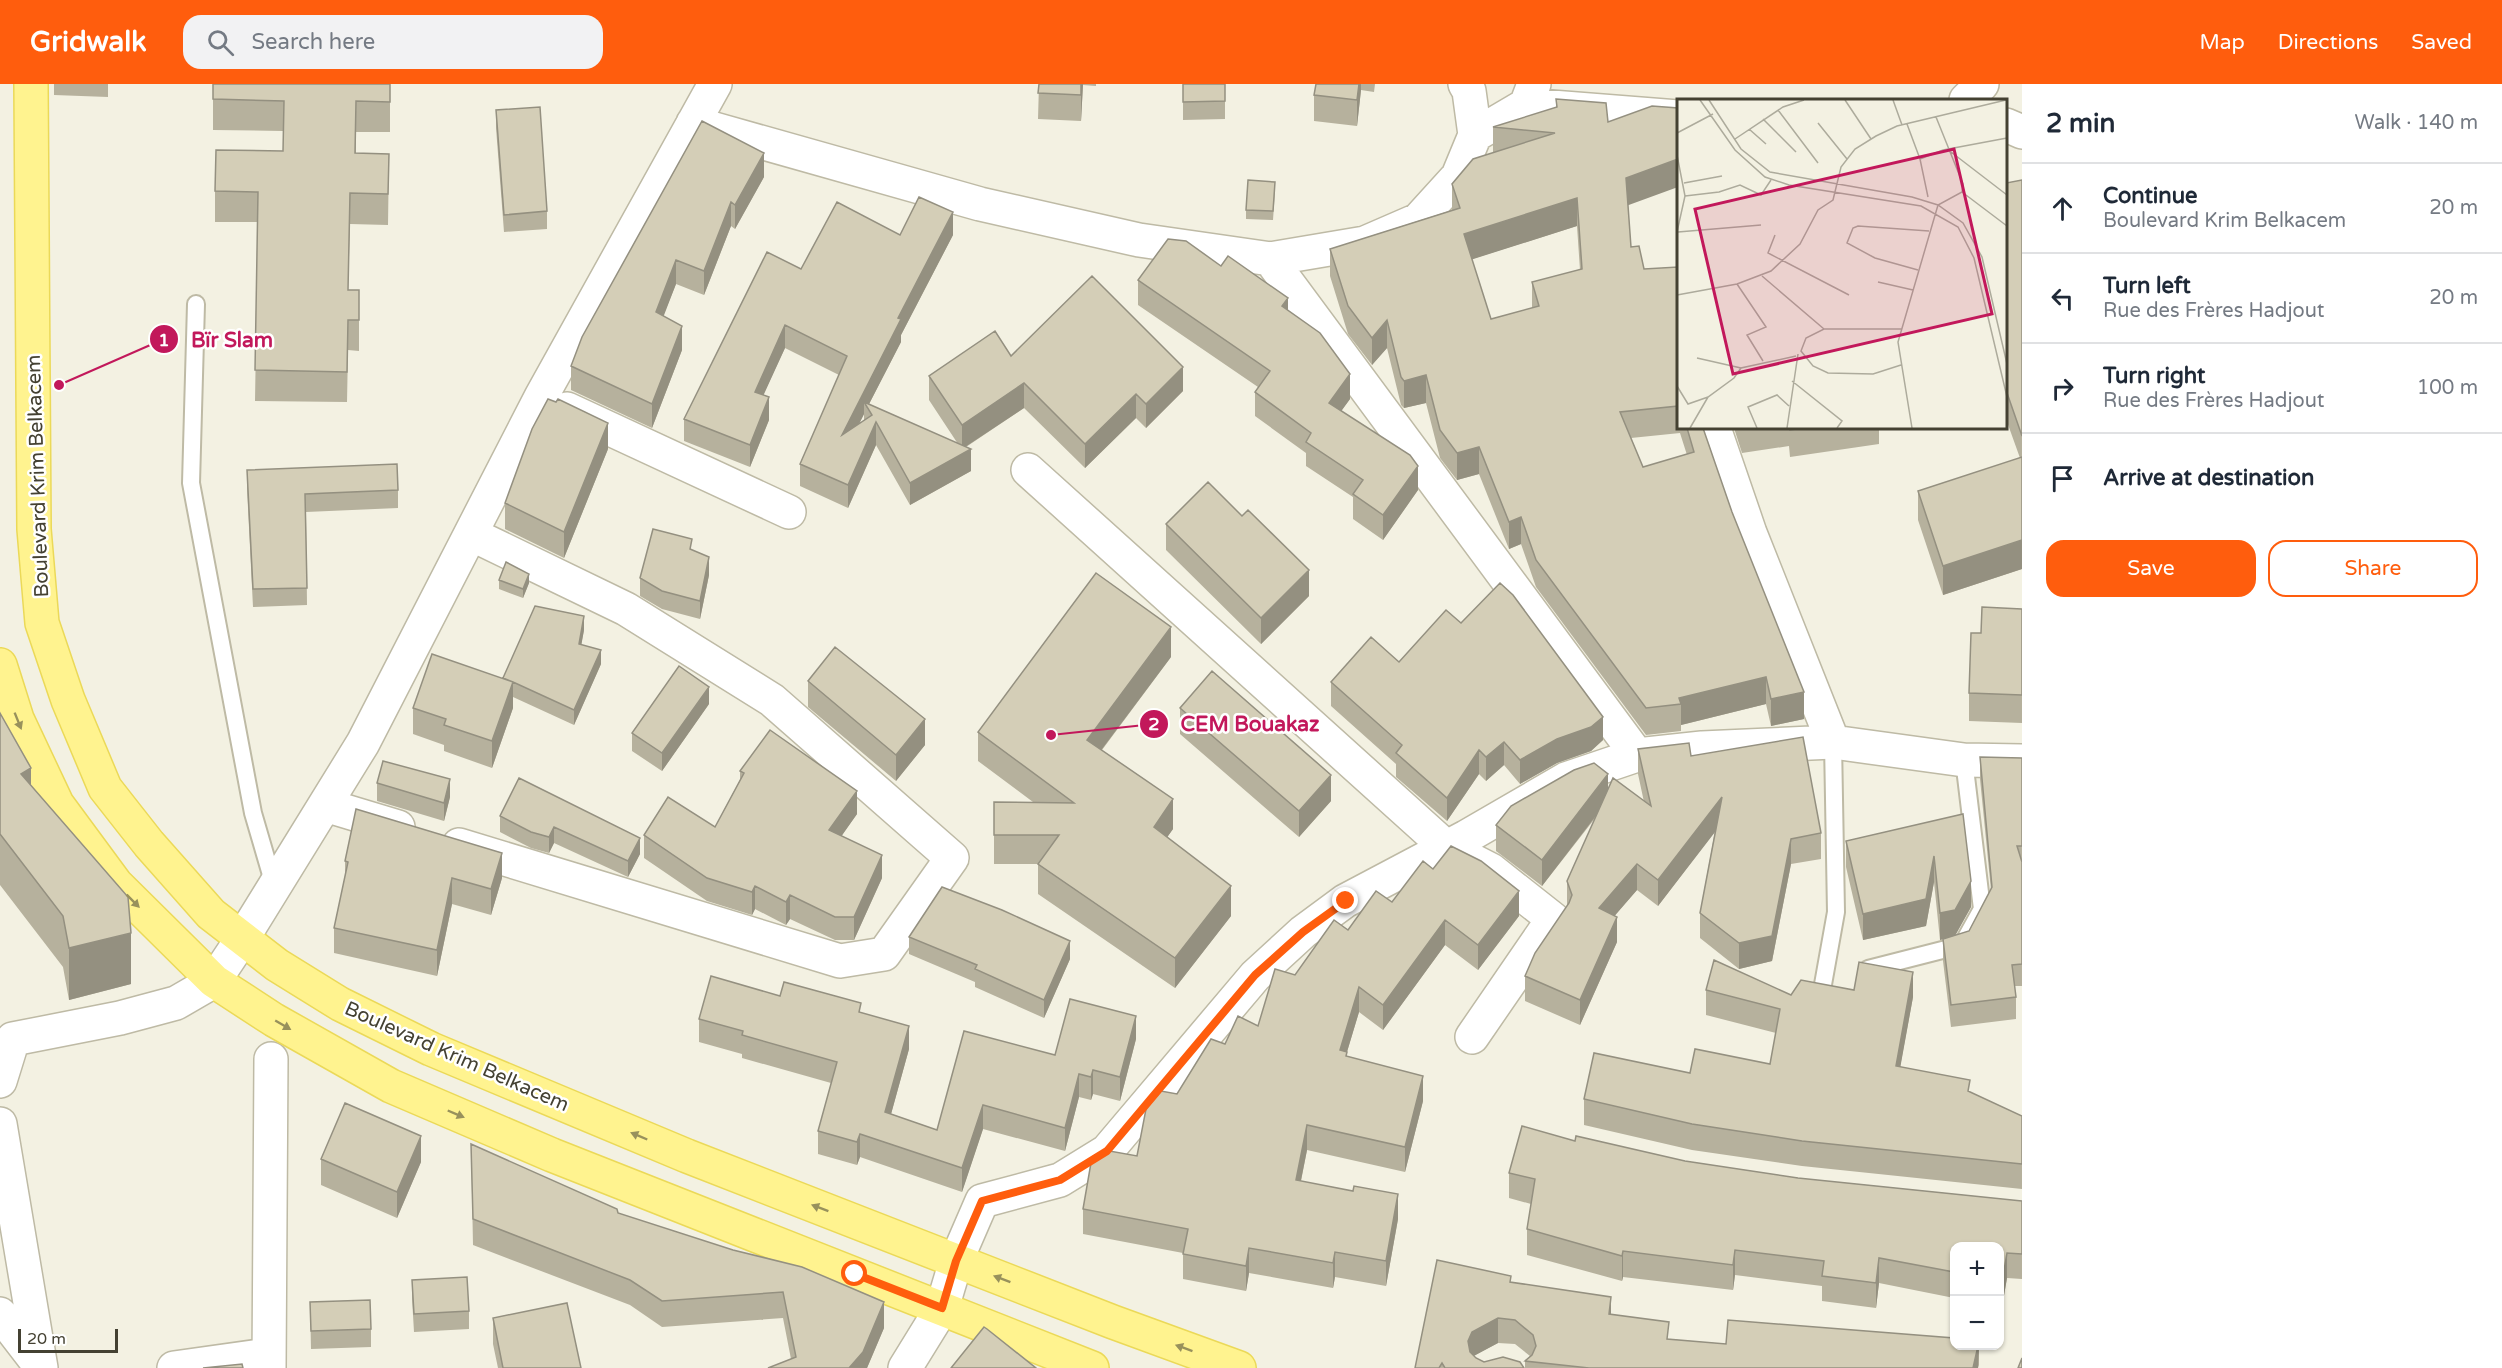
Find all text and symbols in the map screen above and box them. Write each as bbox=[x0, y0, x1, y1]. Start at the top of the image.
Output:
search box bbox=[183, 15, 603, 69]
text: Gridwalk bbox=[30, 25, 147, 59]
icon: search bbox=[204, 26, 237, 59]
text: Search here bbox=[252, 29, 375, 55]
text: Map bbox=[2199, 30, 2245, 55]
text: Directions bbox=[2278, 30, 2378, 55]
text: Saved bbox=[2411, 30, 2472, 55]
inset map bbox=[1677, 99, 2007, 429]
text: 2 min bbox=[2046, 108, 2115, 139]
text: Walk · 140 m bbox=[2355, 111, 2478, 135]
text: Continue bbox=[2103, 183, 2198, 209]
icon: ahead bbox=[2046, 192, 2079, 225]
text: 20 m bbox=[2429, 196, 2478, 220]
text: Boulevard Krim Belkacem bbox=[2103, 209, 2346, 233]
text: Turn left bbox=[2103, 273, 2191, 299]
icon: left bbox=[2046, 282, 2079, 315]
text: 20 m bbox=[2429, 286, 2478, 310]
text: Rue des Frères Hadjout bbox=[2103, 299, 2324, 323]
callout: Bïr Slam bbox=[149, 320, 286, 359]
text: Bïr Slam bbox=[191, 328, 273, 353]
text: 1 bbox=[158, 329, 170, 351]
street label: Boulevard Krim Belkacem bbox=[22, 354, 54, 598]
text: Turn right bbox=[2103, 363, 2205, 389]
icon: right bbox=[2046, 372, 2079, 405]
text: 100 m bbox=[2417, 376, 2478, 400]
text: Rue des Frères Hadjout bbox=[2103, 389, 2324, 413]
icon: arrive bbox=[2046, 462, 2079, 495]
text: Arrive at destination bbox=[2103, 465, 2314, 491]
button: Save bbox=[2046, 540, 2256, 597]
button: Share bbox=[2268, 540, 2478, 597]
callout: CEM Bouakaz bbox=[1139, 704, 1332, 743]
one-way arrow bbox=[13, 712, 23, 730]
text: CEM Bouakaz bbox=[1180, 712, 1320, 737]
text: 2 bbox=[1148, 713, 1160, 735]
route end bbox=[1332, 887, 1358, 913]
one-way arrow bbox=[126, 894, 140, 908]
street label: Boulevard Krim Belkacem bbox=[341, 997, 572, 1117]
one-way arrow bbox=[275, 1019, 291, 1030]
one-way arrow bbox=[448, 1109, 465, 1118]
one-way arrow bbox=[630, 1131, 648, 1141]
one-way arrow bbox=[811, 1203, 829, 1213]
map controls bbox=[1950, 1242, 2004, 1350]
button: + bbox=[1950, 1242, 2004, 1296]
route start bbox=[841, 1260, 867, 1286]
one-way arrow bbox=[993, 1274, 1011, 1283]
button: − bbox=[1950, 1296, 2004, 1350]
scale bar bbox=[18, 1326, 118, 1354]
text: 20 m bbox=[27, 1329, 66, 1349]
one-way arrow bbox=[1175, 1343, 1193, 1353]

